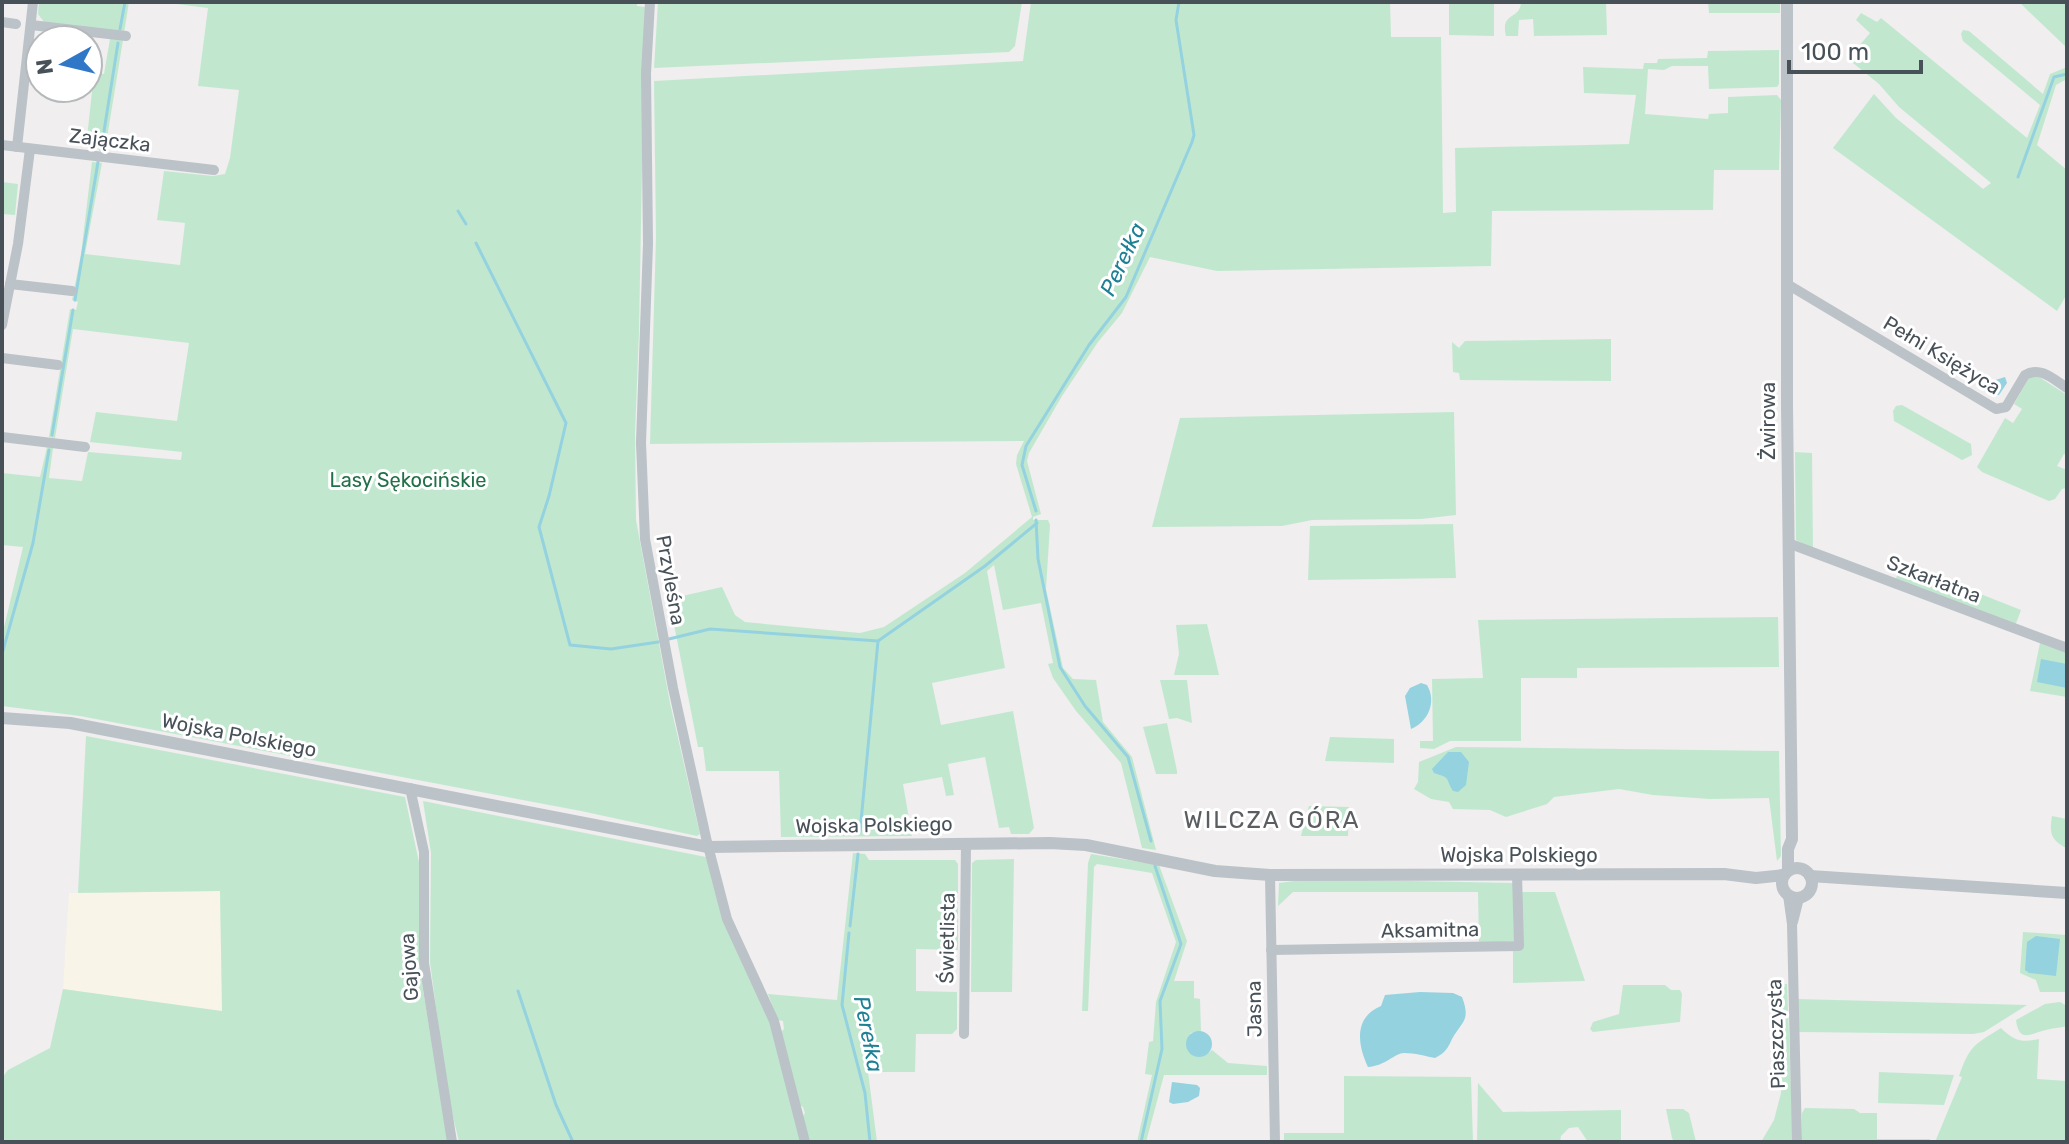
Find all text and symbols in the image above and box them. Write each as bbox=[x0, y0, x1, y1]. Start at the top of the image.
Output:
north arrow bbox=[24, 24, 104, 104]
scale bar bbox=[1789, 24, 1921, 74]
text: 100 m bbox=[1801, 38, 1869, 66]
text: N bbox=[30, 57, 59, 76]
street label: Zajączka bbox=[68, 123, 152, 157]
water label: Perełka bbox=[1094, 218, 1151, 300]
street label: Pełni Księżyca bbox=[1879, 311, 2005, 399]
street label: Żwirowa bbox=[1756, 382, 1780, 460]
park label: Lasy Sękocińskie bbox=[329, 468, 487, 492]
street label: Przyleśna bbox=[651, 533, 691, 627]
street label: Szkarłatna bbox=[1884, 550, 1984, 608]
street label: Wojska Polskiego bbox=[159, 708, 319, 762]
district label: WILCZA GÓRA bbox=[1183, 806, 1361, 834]
street label: Wojska Polskiego bbox=[795, 812, 953, 838]
street label: Wojska Polskiego bbox=[1440, 843, 1598, 867]
street label: Świetlista bbox=[934, 892, 960, 984]
street label: Aksamitna bbox=[1381, 917, 1479, 943]
street label: Gajowa bbox=[395, 932, 423, 1002]
street label: Piaszczysta bbox=[1762, 979, 1790, 1089]
street label: Jasna bbox=[1242, 980, 1266, 1038]
water label: Perełka bbox=[848, 994, 889, 1075]

